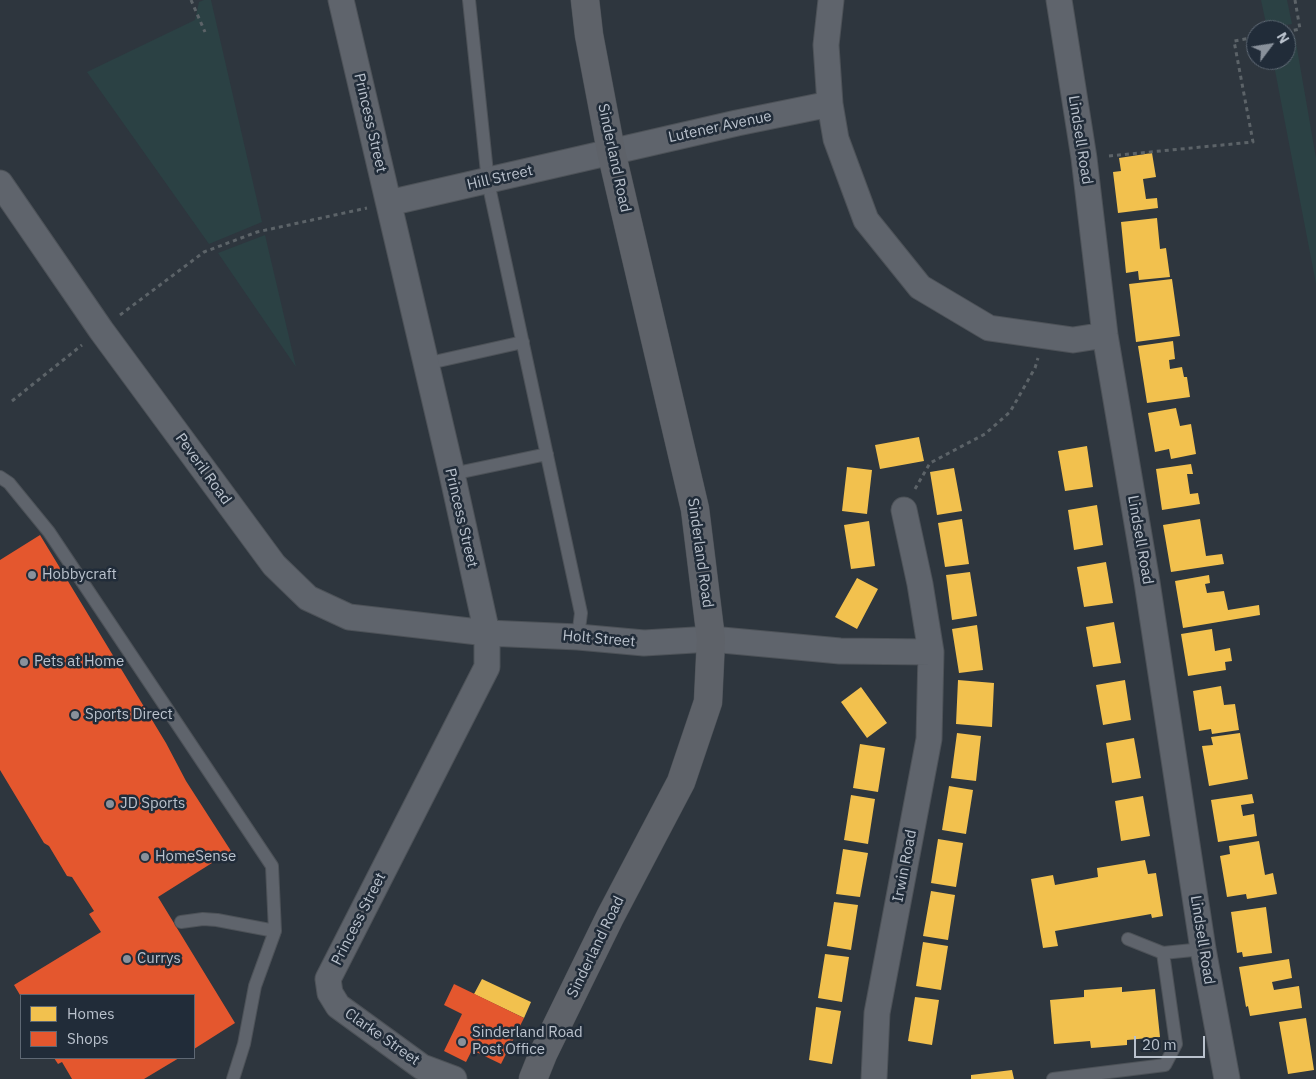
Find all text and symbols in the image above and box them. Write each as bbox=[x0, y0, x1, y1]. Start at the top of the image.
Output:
north arrow bbox=[1246, 20, 1296, 70]
text: N bbox=[1273, 29, 1293, 47]
street label: Princess Street bbox=[350, 71, 390, 175]
street label: Lindsell Road bbox=[1064, 94, 1096, 186]
street label: Sinderland Road bbox=[594, 102, 634, 214]
street label: Lutener Avenue bbox=[667, 107, 773, 147]
street label: Hill Street bbox=[465, 162, 535, 194]
street label: Peveril Road bbox=[171, 430, 235, 508]
street label: Princess Street bbox=[441, 466, 481, 570]
street label: Lindsell Road bbox=[1123, 494, 1157, 586]
street label: Sinderland Road bbox=[683, 497, 717, 609]
place label: Hobbycraft bbox=[42, 566, 117, 584]
marker: Hobbycraft bbox=[26, 569, 38, 581]
street label: Holt Street bbox=[562, 627, 636, 651]
place label: Pets at Home bbox=[34, 653, 124, 671]
marker: Pets at Home bbox=[18, 656, 30, 668]
place label: Sports Direct bbox=[85, 706, 173, 724]
marker: Sports Direct bbox=[69, 709, 81, 721]
place label: JD Sports bbox=[120, 795, 185, 813]
marker: JD Sports bbox=[104, 798, 116, 810]
street label: Irwin Road bbox=[889, 828, 921, 904]
place label: HomeSense bbox=[155, 848, 236, 866]
marker: HomeSense bbox=[139, 851, 151, 863]
street label: Princess Street bbox=[328, 870, 390, 968]
street label: Sinderland Road bbox=[564, 893, 628, 1001]
street label: Lindsell Road bbox=[1186, 894, 1218, 986]
place label: Currys bbox=[137, 950, 181, 968]
marker: Currys bbox=[121, 953, 133, 965]
legend bbox=[20, 994, 195, 1059]
text: Homes bbox=[67, 1004, 115, 1023]
street label: Clarke Street bbox=[341, 1005, 423, 1069]
place label: Sinderland Road Post Office bbox=[472, 1024, 583, 1059]
scale bar bbox=[1136, 1026, 1207, 1058]
text: Shops bbox=[67, 1029, 109, 1048]
text: 20 m bbox=[1142, 1035, 1177, 1054]
marker: Sinderland Road Post Office bbox=[456, 1036, 468, 1048]

